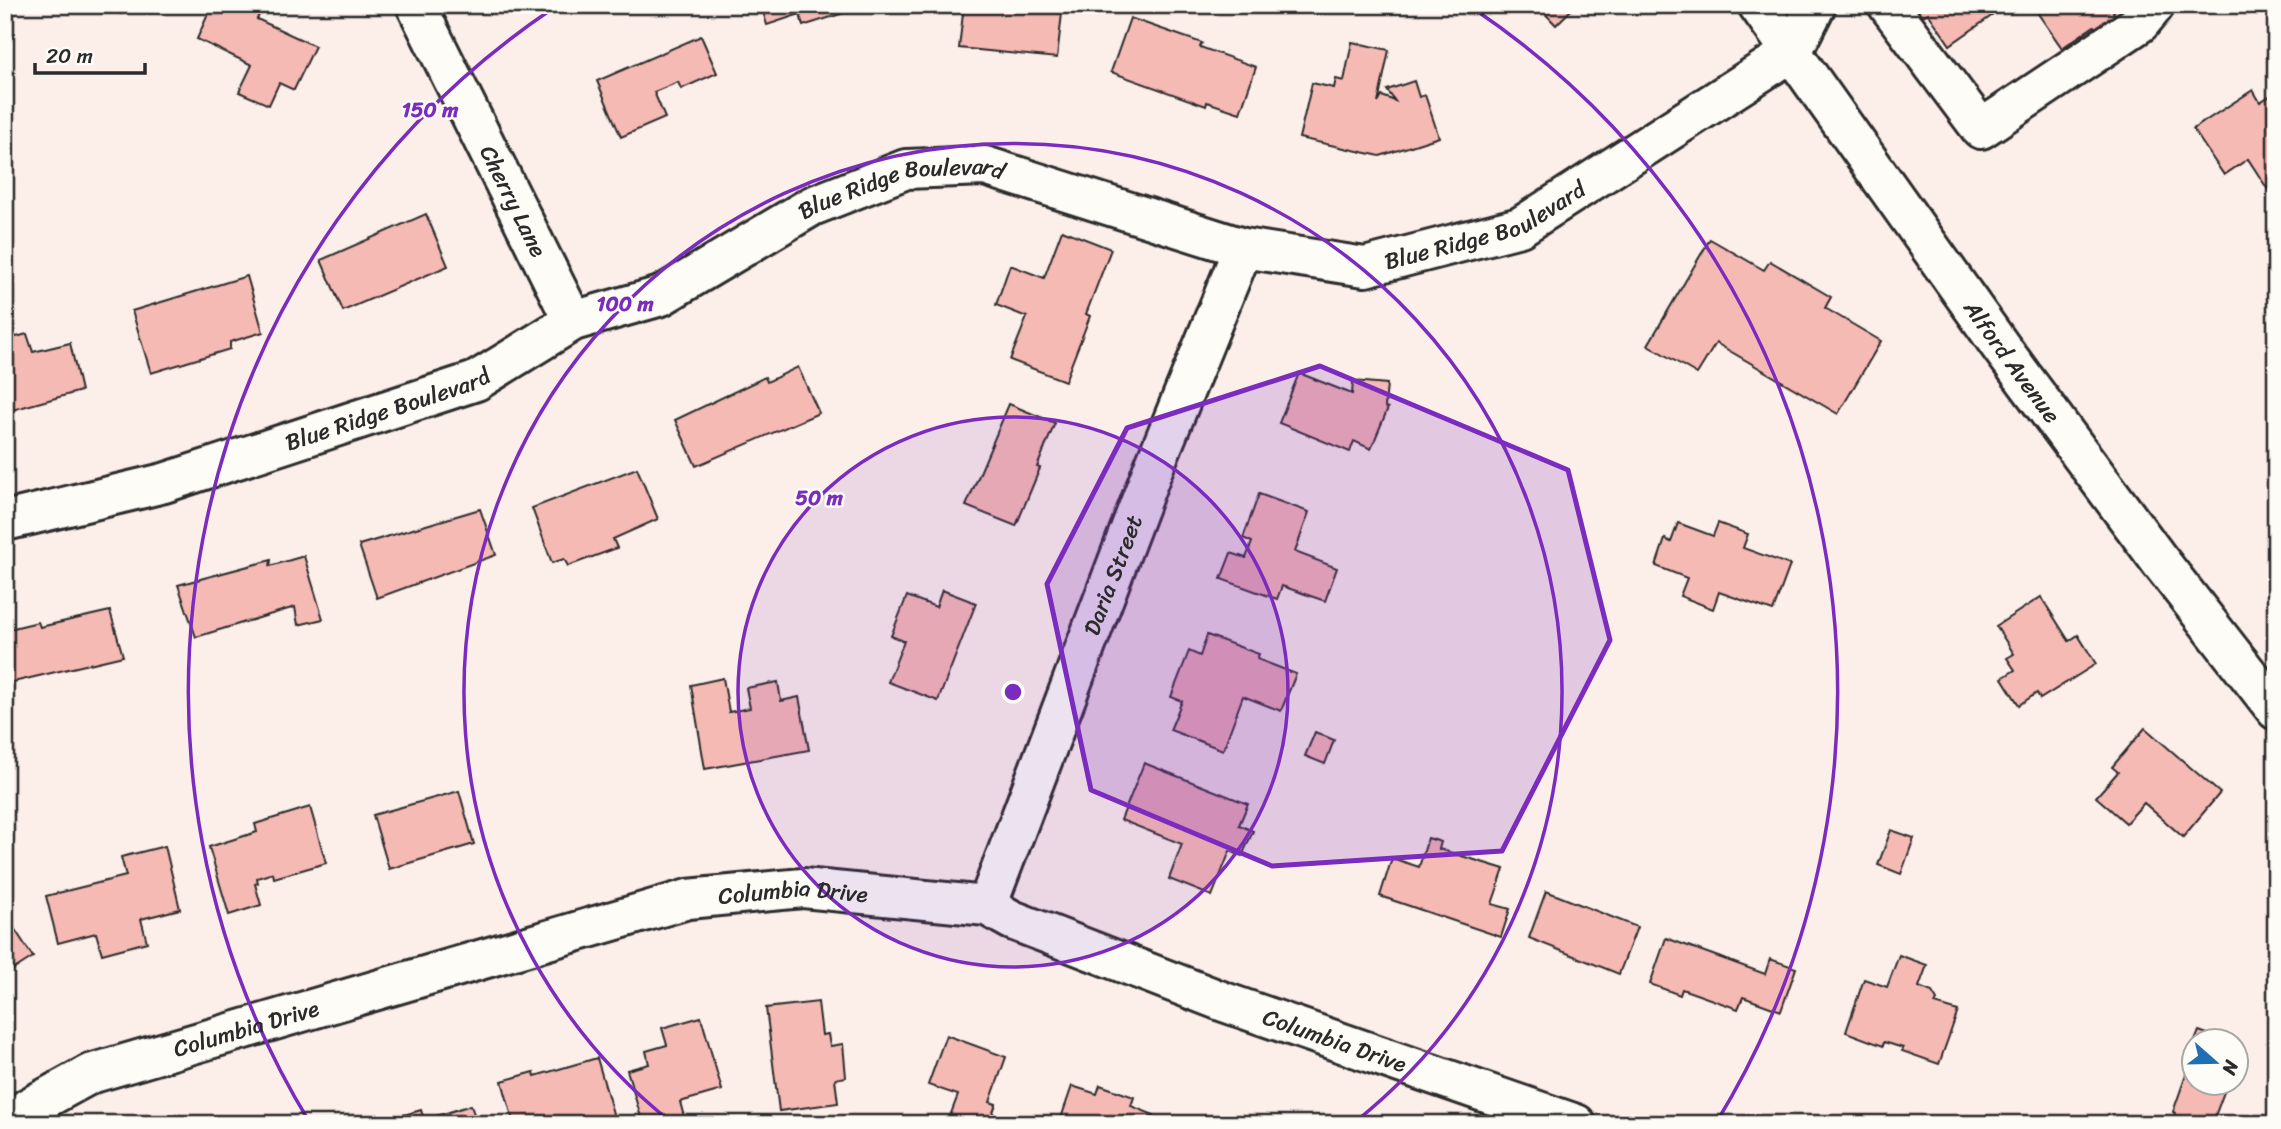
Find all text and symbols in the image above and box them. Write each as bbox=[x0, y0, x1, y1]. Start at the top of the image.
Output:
scale bar bbox=[35, 32, 145, 76]
text: 20 m bbox=[46, 37, 93, 75]
text: 150 m bbox=[402, 91, 459, 129]
street label: Cherry Lane bbox=[468, 138, 558, 265]
street label: Blue Ridge Boulevard bbox=[790, 146, 1012, 231]
street label: Blue Ridge Boulevard bbox=[1380, 169, 1596, 282]
text: 100 m bbox=[596, 285, 654, 323]
street label: Alford Avenue bbox=[1952, 291, 2071, 433]
street label: Blue Ridge Boulevard bbox=[280, 355, 501, 463]
text: 50 m bbox=[795, 479, 844, 517]
street label: Daria Street bbox=[1072, 509, 1155, 642]
centre of rings bbox=[1001, 680, 1025, 704]
street label: Columbia Drive bbox=[716, 868, 870, 917]
street label: Columbia Drive bbox=[168, 988, 324, 1070]
street label: Columbia Drive bbox=[1257, 997, 1412, 1085]
north arrow bbox=[2180, 1028, 2250, 1098]
text: N bbox=[2212, 1055, 2249, 1080]

